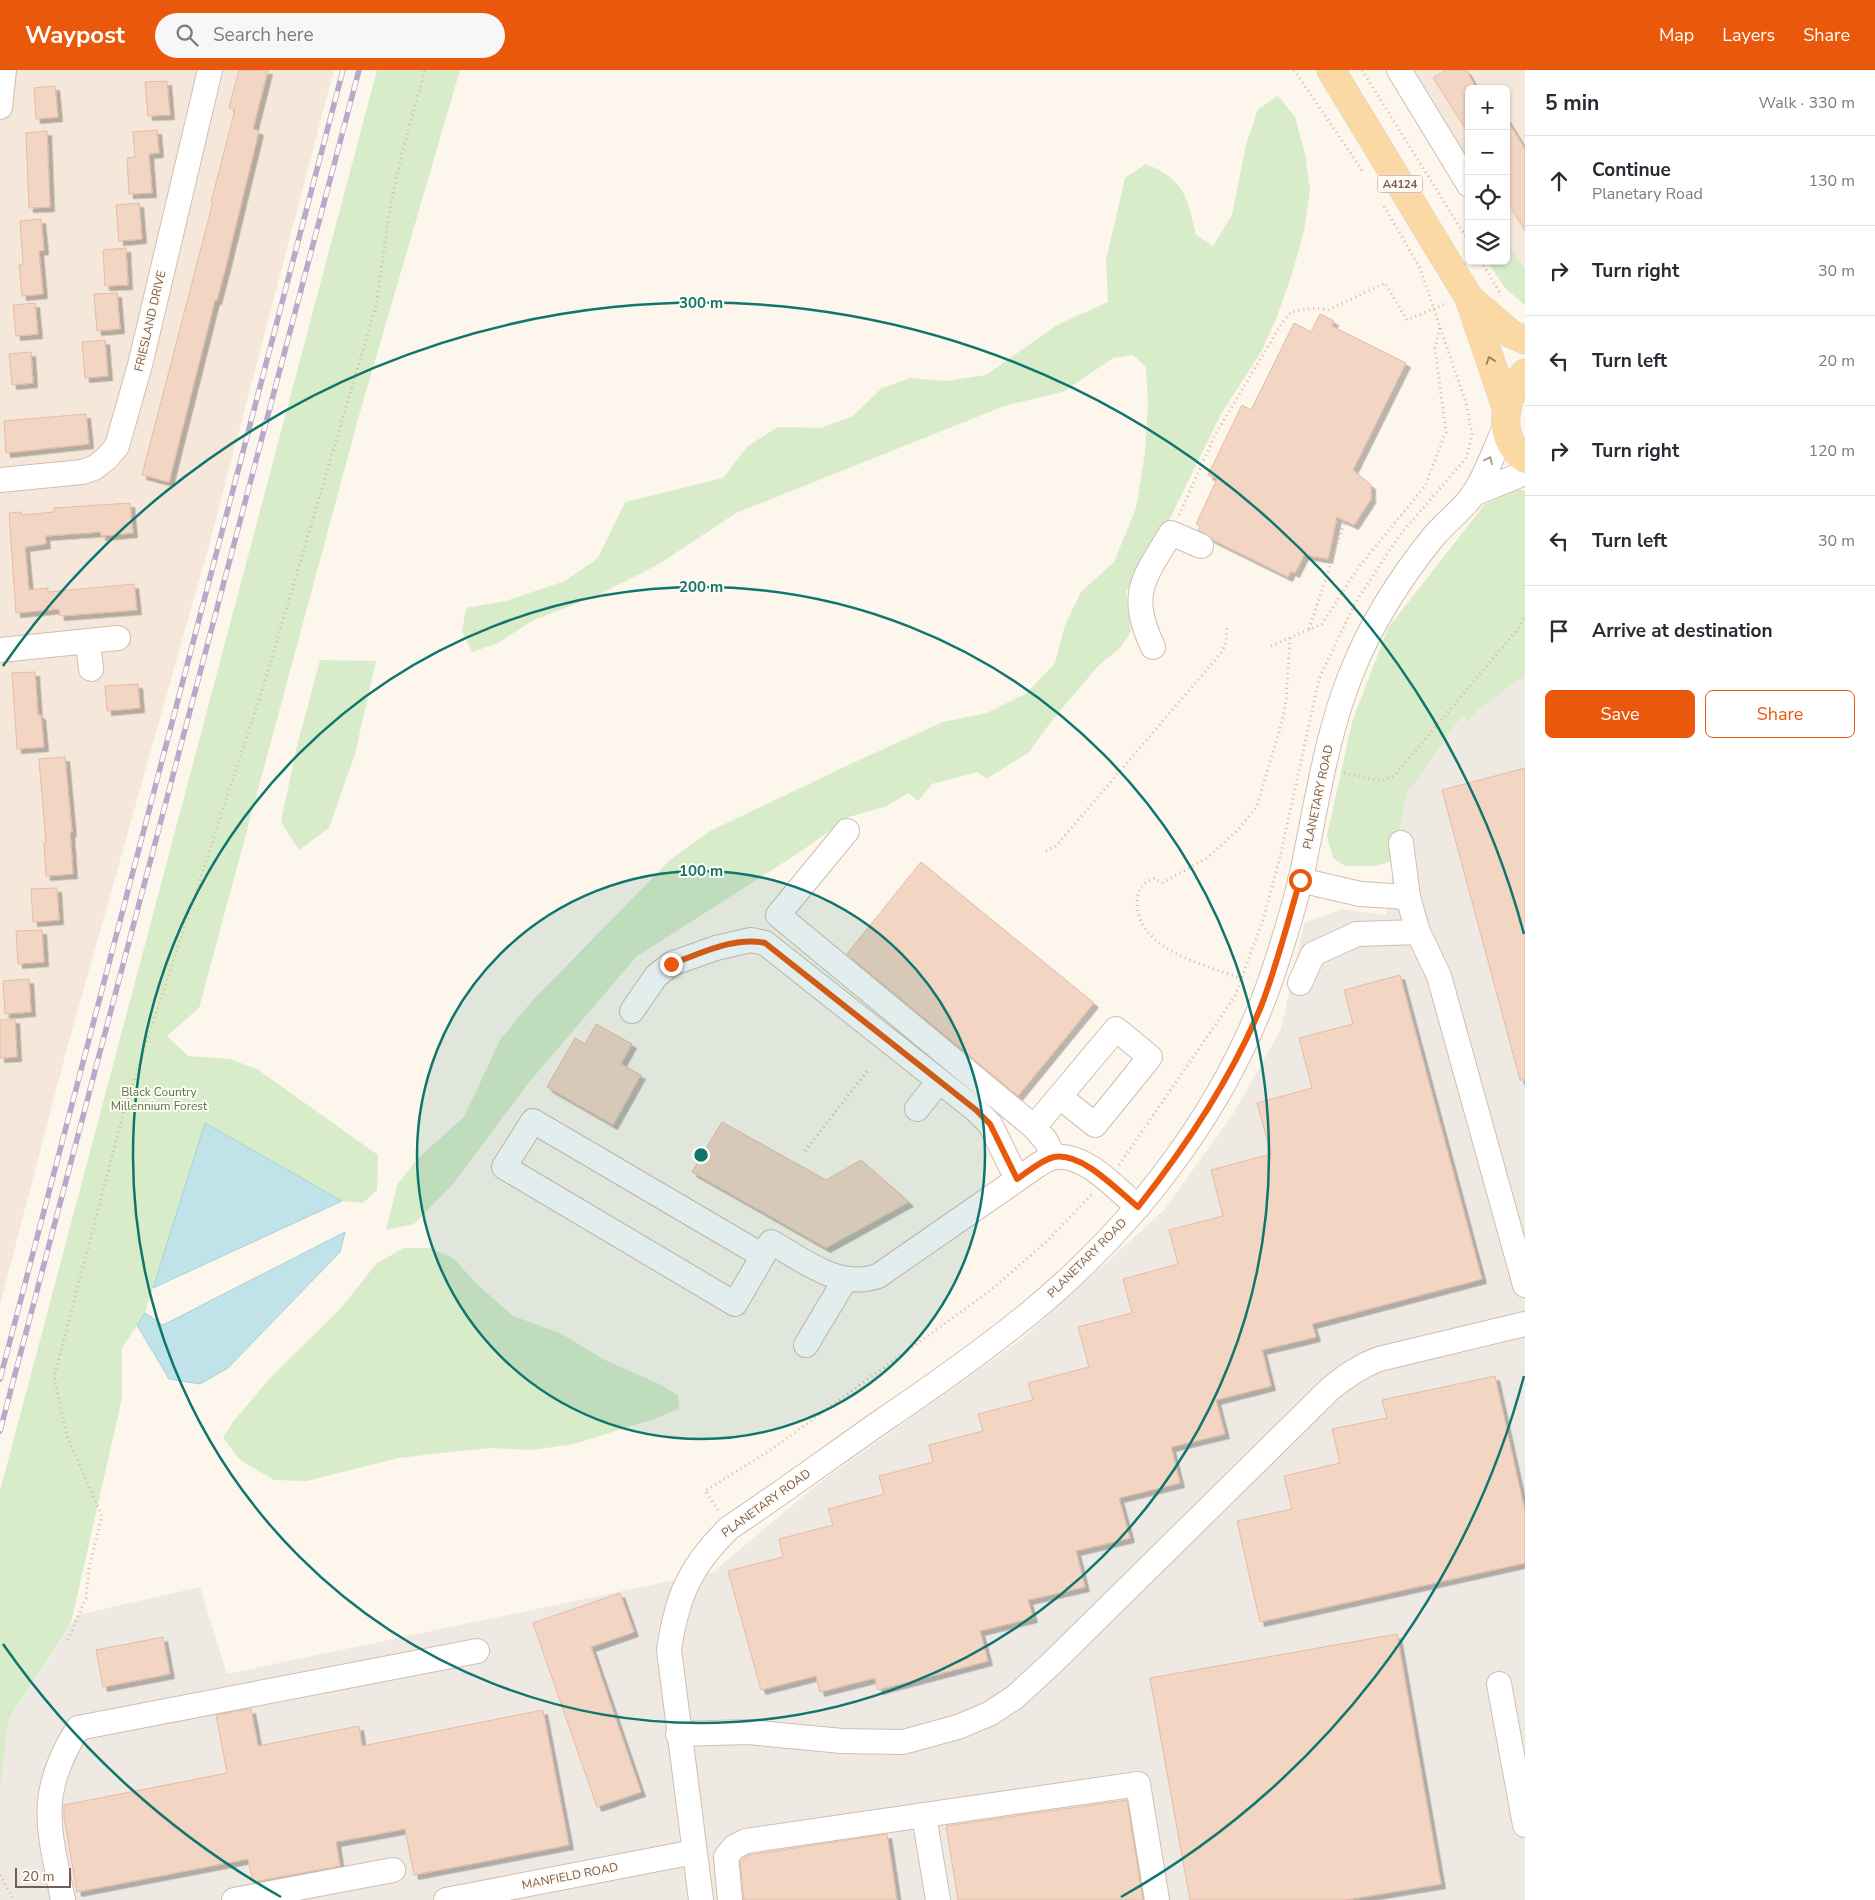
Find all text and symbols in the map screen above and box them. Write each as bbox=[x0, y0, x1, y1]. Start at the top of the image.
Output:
search box bbox=[155, 13, 505, 58]
text: Waypost bbox=[25, 19, 125, 51]
icon: search bbox=[173, 21, 201, 49]
text: Search here bbox=[213, 22, 314, 48]
text: Map bbox=[1659, 23, 1694, 47]
text: Layers bbox=[1722, 23, 1775, 47]
text: Share bbox=[1803, 23, 1850, 47]
map controls bbox=[1465, 85, 1510, 265]
button: + bbox=[1465, 85, 1510, 130]
text: 5 min bbox=[1545, 89, 1599, 117]
text: Walk · 330 m bbox=[1759, 92, 1855, 114]
button: − bbox=[1465, 130, 1510, 175]
text: Continue bbox=[1592, 157, 1671, 183]
icon: ahead bbox=[1545, 167, 1573, 195]
text: 130 m bbox=[1808, 170, 1855, 192]
button: locate bbox=[1465, 175, 1510, 220]
road number: A4124 bbox=[1378, 176, 1422, 192]
text: Planetary Road bbox=[1592, 183, 1703, 205]
button: layers bbox=[1465, 220, 1510, 265]
icon: right bbox=[1545, 257, 1573, 285]
text: Turn right bbox=[1592, 258, 1679, 284]
text: 30 m bbox=[1818, 260, 1855, 282]
street label: FRIESLAND DRIVE bbox=[131, 269, 169, 373]
text: 300 m bbox=[679, 293, 723, 313]
icon: left bbox=[1545, 347, 1573, 375]
text: Turn left bbox=[1592, 348, 1667, 374]
text: 20 m bbox=[1818, 350, 1855, 372]
one-way arrow bbox=[1486, 357, 1496, 365]
icon: right bbox=[1545, 437, 1573, 465]
text: Turn right bbox=[1592, 438, 1679, 464]
text: 120 m bbox=[1808, 440, 1855, 462]
one-way arrow bbox=[1483, 456, 1494, 465]
icon: left bbox=[1545, 527, 1573, 555]
text: Turn left bbox=[1592, 528, 1667, 554]
text: 30 m bbox=[1818, 530, 1855, 552]
text: 200 m bbox=[679, 577, 723, 597]
icon: arrive bbox=[1545, 617, 1573, 645]
text: Arrive at destination bbox=[1592, 618, 1773, 644]
button: Save bbox=[1545, 690, 1695, 738]
button: Share bbox=[1705, 690, 1855, 738]
street label: PLANETARY ROAD bbox=[1299, 743, 1337, 851]
text: 100 m bbox=[679, 861, 723, 881]
route start bbox=[1289, 869, 1312, 892]
route end bbox=[660, 953, 683, 976]
park label: Black Country Millennium Forest bbox=[111, 1084, 208, 1114]
centre of rings bbox=[692, 1146, 710, 1164]
street label: PLANETARY ROAD bbox=[1044, 1215, 1130, 1301]
street label: PLANETARY ROAD bbox=[718, 1465, 814, 1541]
street label: MANFIELD ROAD bbox=[521, 1859, 620, 1893]
scale bar bbox=[15, 1865, 71, 1888]
text: 20 m bbox=[22, 1867, 54, 1886]

